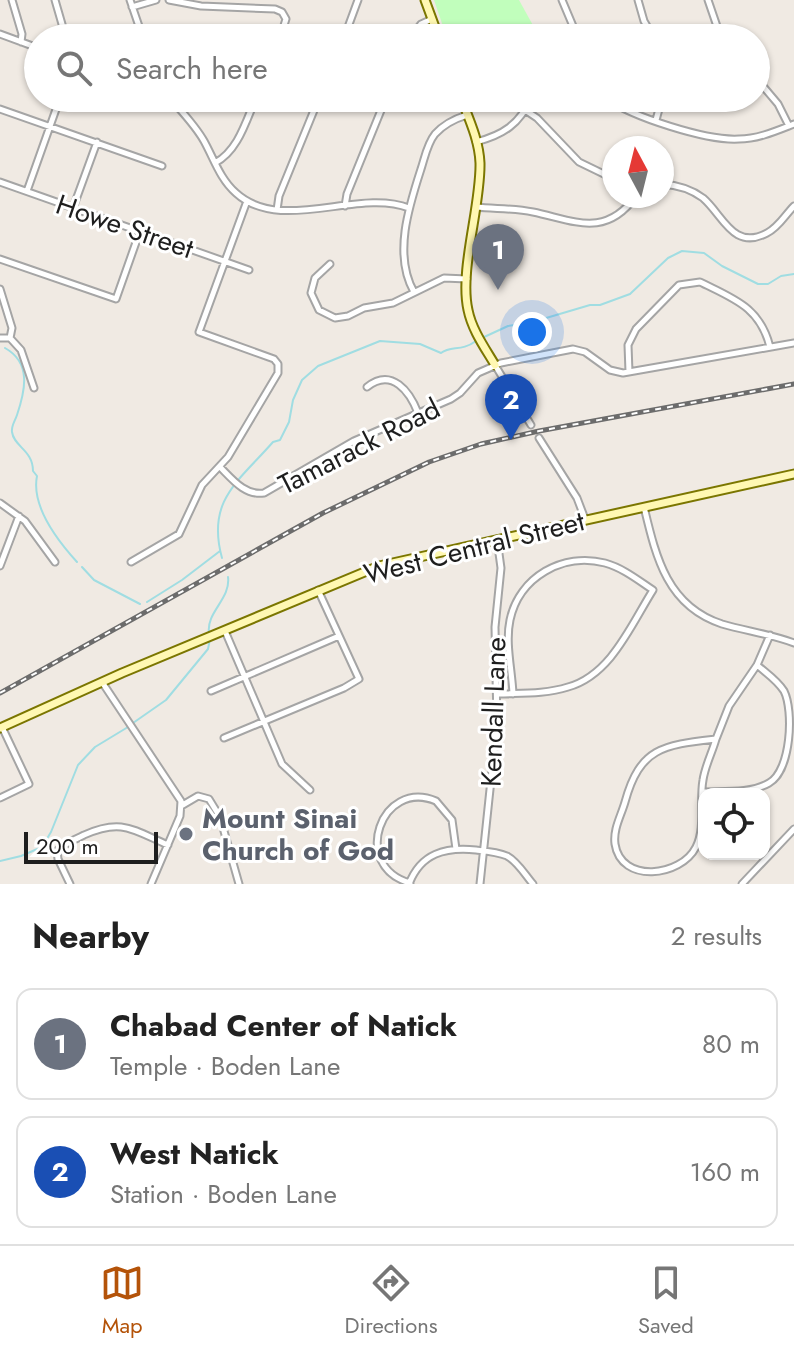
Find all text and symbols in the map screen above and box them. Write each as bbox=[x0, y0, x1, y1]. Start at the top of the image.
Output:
search box bbox=[24, 24, 770, 112]
icon: search bbox=[52, 46, 96, 90]
text: Search here bbox=[116, 47, 268, 90]
north arrow bbox=[602, 136, 674, 208]
street label: Howe Street bbox=[50, 184, 199, 269]
pin: 1 bbox=[472, 224, 524, 290]
your location bbox=[512, 312, 552, 352]
pin: 2 bbox=[485, 374, 537, 440]
street label: Tamarack Road bbox=[271, 388, 447, 505]
street label: West Central Street bbox=[359, 500, 589, 595]
street label: Kendall Lane bbox=[470, 636, 517, 788]
map controls bbox=[698, 788, 770, 860]
button: locate bbox=[698, 788, 770, 860]
place label: Mount Sinai Church of God bbox=[202, 798, 394, 871]
marker: Mount Sinai Church of God bbox=[177, 825, 195, 843]
scale bar bbox=[24, 828, 158, 864]
text: 200 m bbox=[36, 830, 99, 862]
text: Nearby bbox=[32, 912, 149, 961]
text: 2 results bbox=[671, 917, 762, 955]
text: Chabad Center of Natick bbox=[110, 1004, 457, 1047]
text: 1 bbox=[53, 1025, 67, 1063]
text: 80 m bbox=[702, 1025, 760, 1063]
text: Temple · Boden Lane bbox=[110, 1047, 340, 1085]
text: West Natick bbox=[110, 1132, 279, 1175]
text: 2 bbox=[51, 1153, 69, 1191]
text: 160 m bbox=[690, 1153, 760, 1191]
text: Station · Boden Lane bbox=[110, 1175, 337, 1213]
tab: Map bbox=[100, 1261, 144, 1341]
tab: Directions bbox=[345, 1261, 438, 1341]
tab: Saved bbox=[638, 1261, 694, 1341]

